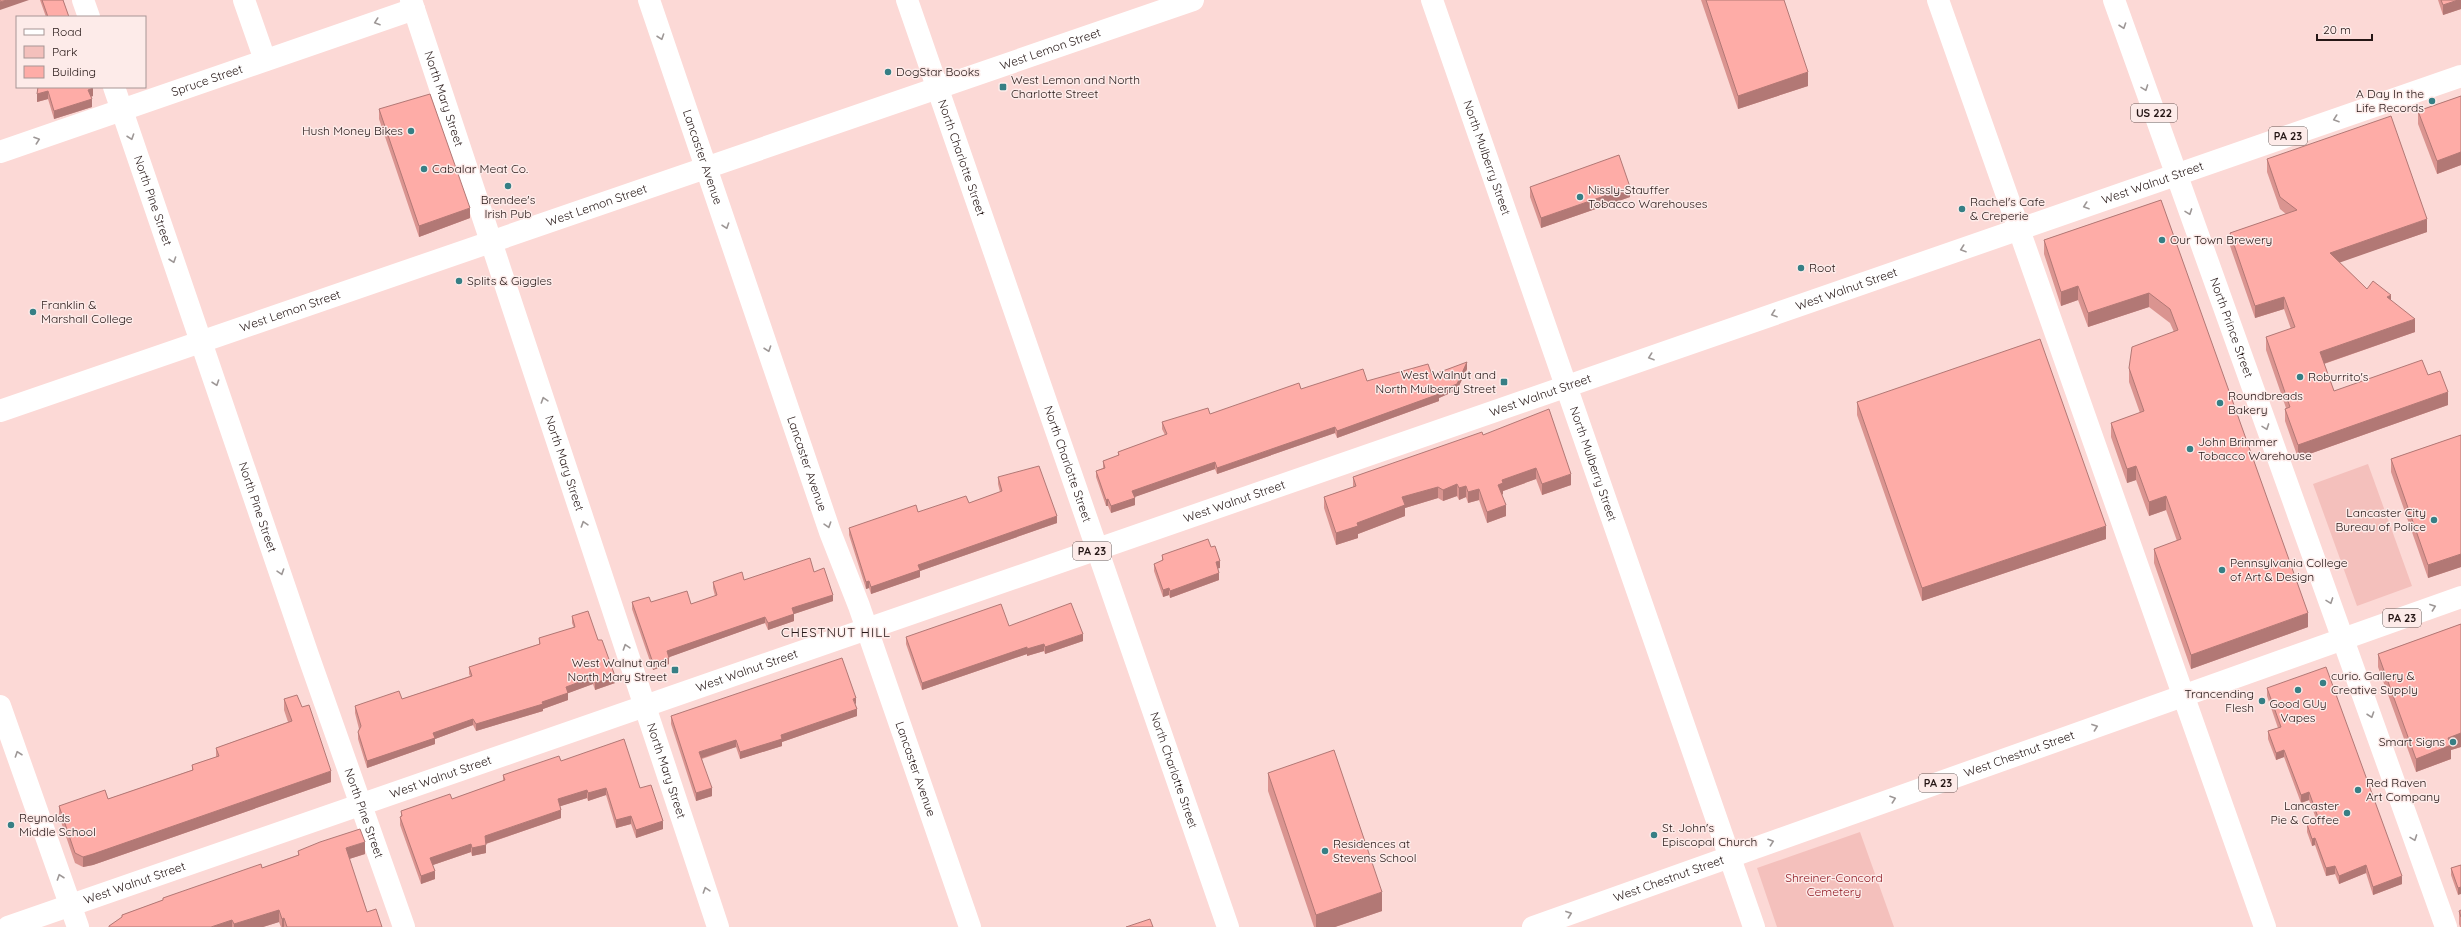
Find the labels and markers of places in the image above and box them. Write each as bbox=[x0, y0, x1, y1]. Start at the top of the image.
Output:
place label: DogStar Books bbox=[896, 64, 980, 79]
marker: DogStar Books bbox=[883, 67, 893, 77]
place label: West Lemon and North Charlotte Street bbox=[1011, 72, 1140, 101]
marker: West Lemon and North Charlotte Street bbox=[998, 82, 1008, 92]
place label: A Day In the Life Records bbox=[2356, 86, 2424, 115]
marker: A Day In the Life Records bbox=[2427, 96, 2437, 106]
place label: Hush Money Bikes bbox=[302, 123, 403, 138]
marker: Hush Money Bikes bbox=[406, 126, 416, 136]
place label: Cabalar Meat Co. bbox=[432, 161, 528, 176]
marker: Cabalar Meat Co. bbox=[419, 164, 429, 174]
marker: Brendee's Irish Pub bbox=[503, 181, 513, 191]
place label: Nissly-Stauffer Tobacco Warehouses bbox=[1588, 182, 1708, 211]
place label: Brendee's Irish Pub bbox=[481, 192, 536, 221]
marker: Nissly-Stauffer Tobacco Warehouses bbox=[1575, 192, 1585, 202]
place label: Rachel's Cafe & Creperie bbox=[1970, 194, 2045, 223]
marker: Rachel's Cafe & Creperie bbox=[1957, 204, 1967, 214]
place label: Our Town Brewery bbox=[2170, 232, 2272, 247]
marker: Our Town Brewery bbox=[2157, 235, 2167, 245]
place label: Root bbox=[1809, 260, 1836, 275]
marker: Root bbox=[1796, 263, 1806, 273]
place label: Splits & Giggles bbox=[467, 273, 552, 288]
marker: Splits & Giggles bbox=[454, 276, 464, 286]
place label: Franklin & Marshall College bbox=[41, 297, 133, 326]
marker: Franklin & Marshall College bbox=[28, 307, 38, 317]
place label: West Walnut and North Mulberry Street bbox=[1376, 367, 1496, 396]
place label: Roburrito's bbox=[2308, 369, 2369, 384]
marker: Roburrito's bbox=[2295, 372, 2305, 382]
marker: West Walnut and North Mulberry Street bbox=[1499, 377, 1509, 387]
place label: Roundbreads Bakery bbox=[2228, 388, 2303, 417]
marker: Roundbreads Bakery bbox=[2215, 398, 2225, 408]
place label: John Brimmer Tobacco Warehouse bbox=[2198, 434, 2312, 463]
marker: John Brimmer Tobacco Warehouse bbox=[2185, 444, 2195, 454]
place label: Lancaster City Bureau of Police bbox=[2335, 505, 2426, 534]
marker: Lancaster City Bureau of Police bbox=[2429, 515, 2439, 525]
place label: Pennsylvania College of Art & Design bbox=[2230, 555, 2348, 584]
marker: Pennsylvania College of Art & Design bbox=[2217, 565, 2227, 575]
place label: West Walnut and North Mary Street bbox=[568, 655, 667, 684]
marker: West Walnut and North Mary Street bbox=[670, 665, 680, 675]
place label: curio. Gallery & Creative Supply bbox=[2331, 668, 2418, 697]
marker: curio. Gallery & Creative Supply bbox=[2318, 678, 2328, 688]
marker: Good GUy Vapes bbox=[2293, 685, 2303, 695]
place label: Trancending Flesh bbox=[2185, 686, 2254, 715]
marker: Trancending Flesh bbox=[2257, 696, 2267, 706]
place label: Good GUy Vapes bbox=[2269, 696, 2327, 725]
place label: Smart Signs bbox=[2379, 734, 2445, 749]
marker: Smart Signs bbox=[2448, 737, 2458, 747]
place label: Red Raven Art Company bbox=[2366, 775, 2440, 804]
marker: Red Raven Art Company bbox=[2353, 785, 2363, 795]
place label: Lancaster Pie & Coffee bbox=[2271, 798, 2339, 827]
marker: Lancaster Pie & Coffee bbox=[2342, 808, 2352, 818]
place label: Reynolds Middle School bbox=[19, 810, 96, 839]
marker: Reynolds Middle School bbox=[6, 820, 16, 830]
place label: St. John's Episcopal Church bbox=[1662, 820, 1757, 849]
marker: St. John's Episcopal Church bbox=[1649, 830, 1659, 840]
place label: Residences at Stevens School bbox=[1333, 836, 1416, 865]
marker: Residences at Stevens School bbox=[1320, 846, 1330, 856]

